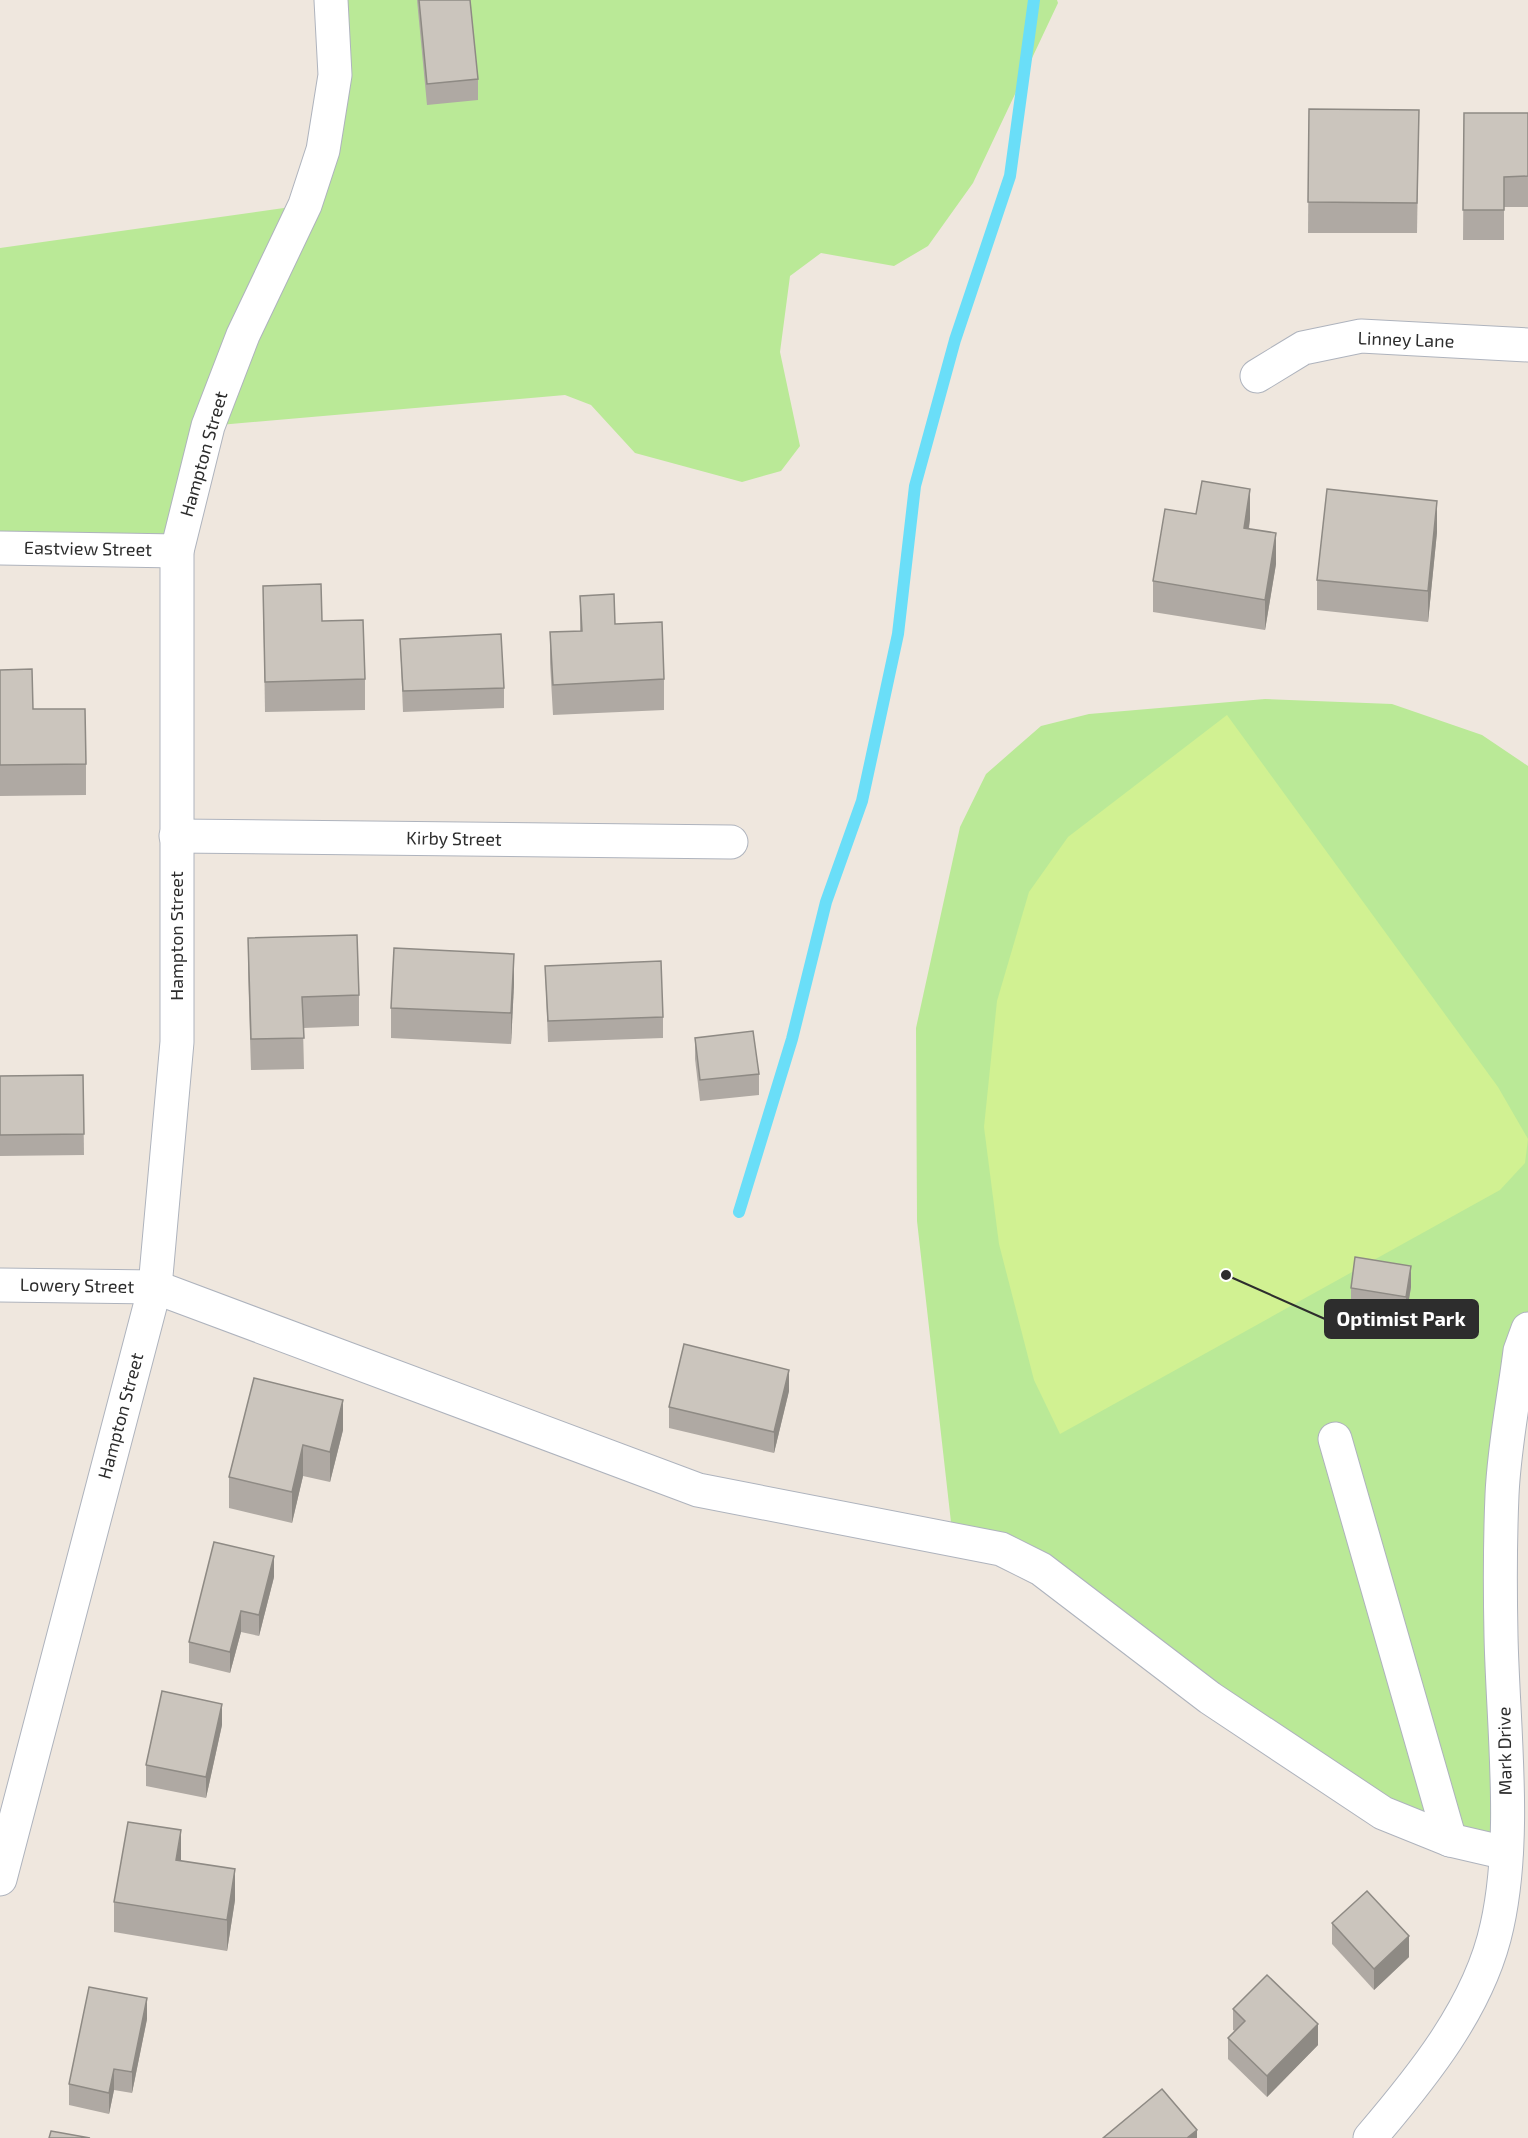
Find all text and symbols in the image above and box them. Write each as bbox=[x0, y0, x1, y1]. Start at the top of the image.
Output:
street label: Linney Lane bbox=[1357, 326, 1455, 352]
street label: Hampton Street bbox=[175, 388, 232, 519]
street label: Eastview Street bbox=[24, 536, 152, 560]
street label: Kirby Street bbox=[406, 826, 502, 850]
street label: Hampton Street bbox=[165, 871, 187, 1001]
street label: Lowery Street bbox=[20, 1273, 134, 1297]
callout: Optimist Park bbox=[1325, 1300, 1478, 1338]
text: Optimist Park bbox=[1336, 1306, 1466, 1330]
street label: Hampton Street bbox=[93, 1350, 147, 1481]
street label: Mark Drive bbox=[1492, 1707, 1516, 1796]

